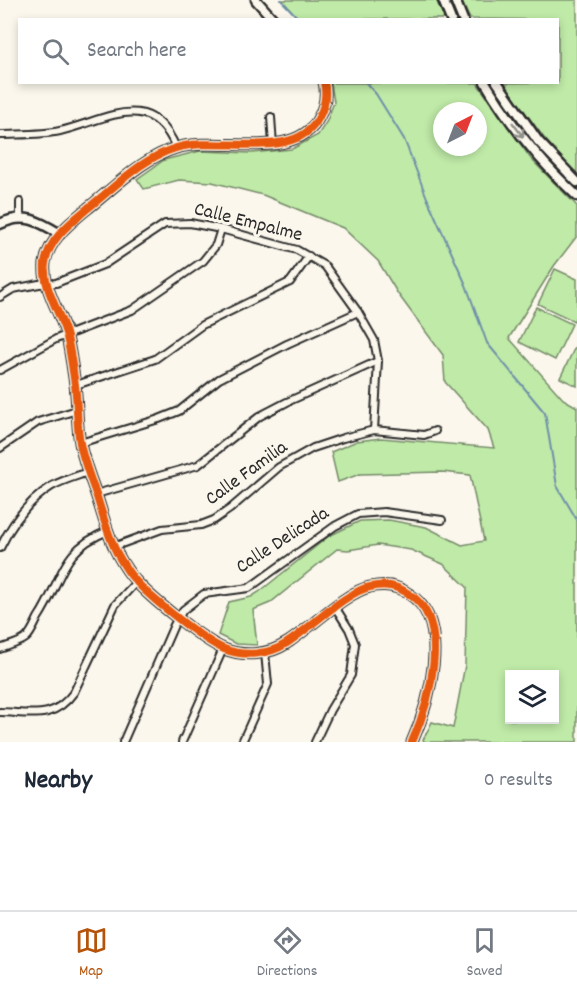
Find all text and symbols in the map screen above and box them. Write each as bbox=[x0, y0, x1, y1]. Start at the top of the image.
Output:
search box bbox=[18, 18, 559, 84]
icon: search bbox=[39, 35, 72, 68]
text: Search here bbox=[87, 36, 186, 67]
north arrow bbox=[433, 102, 487, 156]
one-way arrow bbox=[512, 122, 525, 138]
street label: Calle Empalme bbox=[191, 196, 305, 250]
street label: Calle Familia bbox=[200, 434, 294, 513]
street label: Calle Delicada bbox=[231, 500, 336, 582]
map controls bbox=[505, 670, 559, 724]
button: layers bbox=[505, 670, 559, 724]
text: Nearby bbox=[24, 763, 92, 800]
text: 0 results bbox=[484, 767, 553, 795]
tab: Map bbox=[75, 924, 108, 983]
tab: Directions bbox=[257, 924, 317, 983]
tab: Saved bbox=[467, 924, 502, 983]

